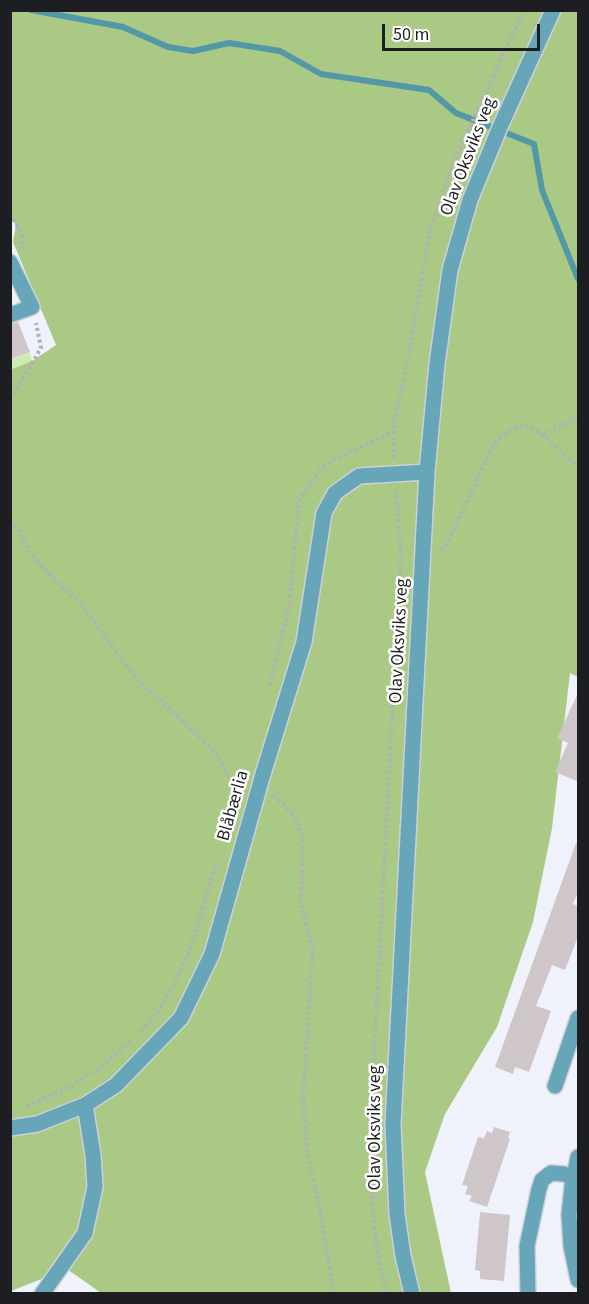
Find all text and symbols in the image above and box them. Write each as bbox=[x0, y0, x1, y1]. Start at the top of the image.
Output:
scale bar bbox=[385, 12, 542, 50]
text: 50 m bbox=[393, 22, 429, 47]
street label: Olav Oksviks veg bbox=[437, 95, 501, 219]
street label: Olav Oksviks veg bbox=[386, 578, 414, 704]
street label: Blåbærlia bbox=[214, 768, 254, 844]
street label: Olav Oksviks veg bbox=[365, 1065, 387, 1191]

